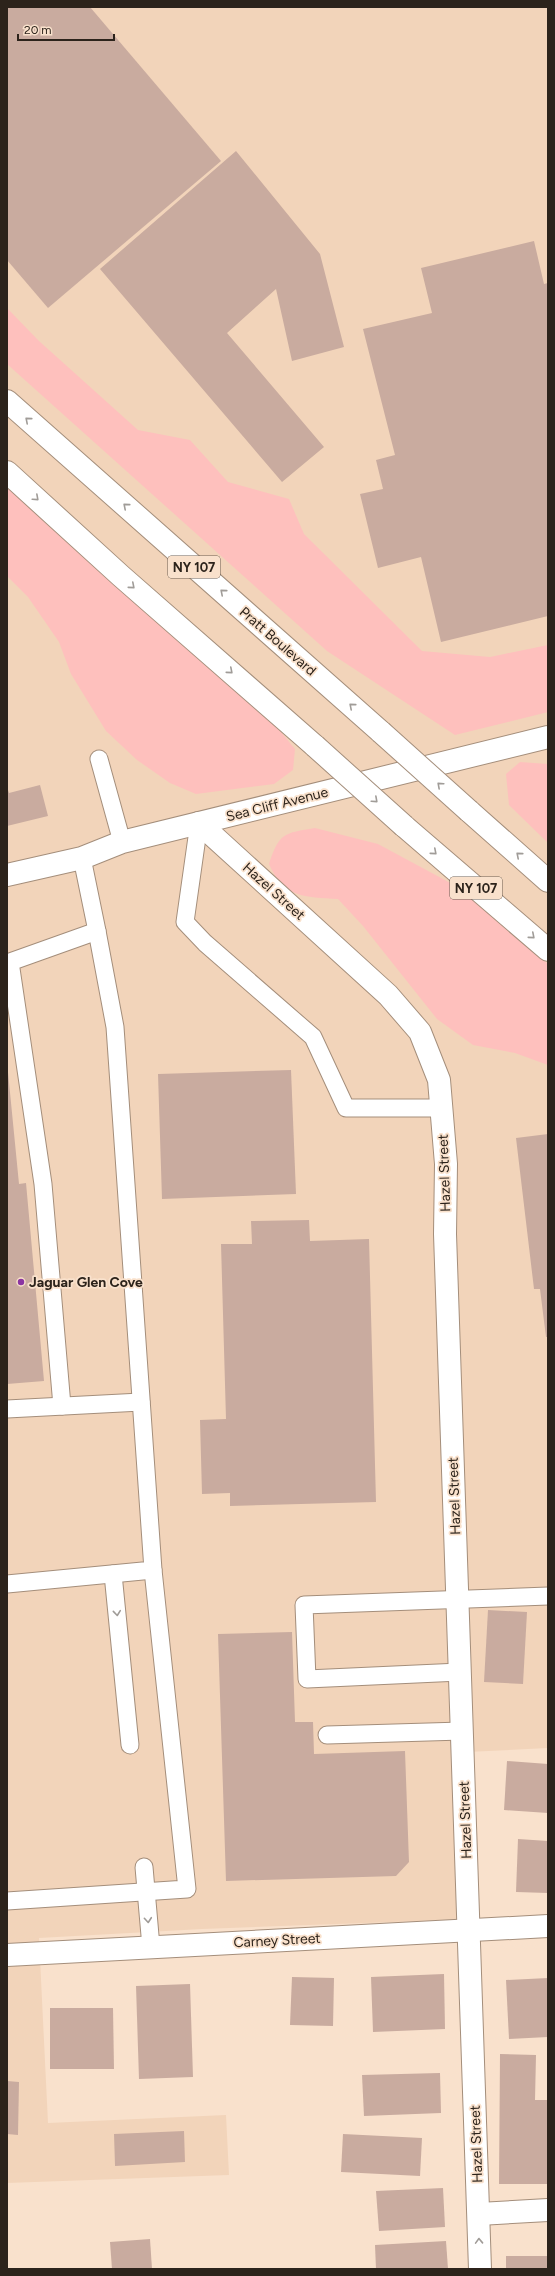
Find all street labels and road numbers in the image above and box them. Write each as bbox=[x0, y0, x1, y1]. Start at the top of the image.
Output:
road number: NY 107 bbox=[168, 556, 220, 578]
street label: Pratt Boulevard bbox=[236, 603, 320, 679]
street label: Sea Cliff Avenue bbox=[224, 784, 330, 825]
street label: Hazel Street bbox=[239, 859, 308, 924]
road number: NY 107 bbox=[450, 877, 502, 899]
street label: Hazel Street bbox=[435, 1134, 454, 1212]
street label: Hazel Street bbox=[445, 1457, 464, 1535]
street label: Hazel Street bbox=[456, 1781, 475, 1859]
street label: Carney Street bbox=[233, 1930, 321, 1951]
street label: Hazel Street bbox=[467, 2105, 486, 2183]

